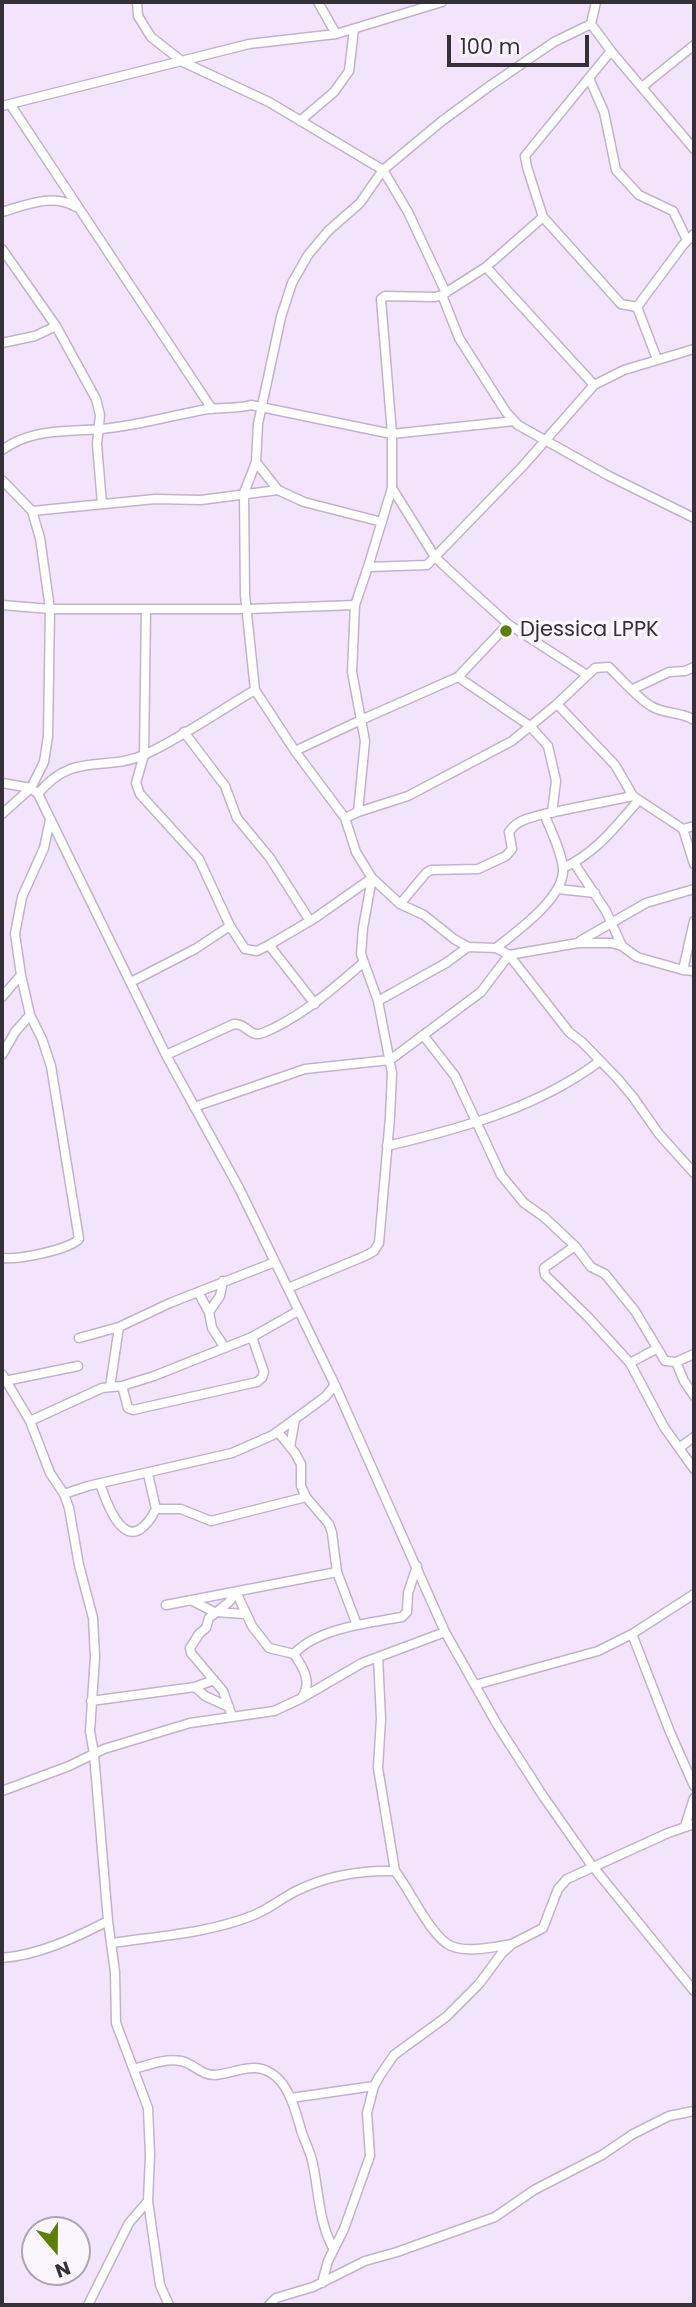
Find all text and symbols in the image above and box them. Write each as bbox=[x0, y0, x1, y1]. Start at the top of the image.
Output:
scale bar bbox=[451, 21, 593, 65]
text: 100 m bbox=[460, 32, 520, 61]
place label: Djessica LPPK bbox=[520, 618, 659, 644]
marker: Djessica LPPK bbox=[498, 623, 514, 639]
north arrow bbox=[21, 2216, 91, 2286]
text: N bbox=[51, 2254, 74, 2284]

